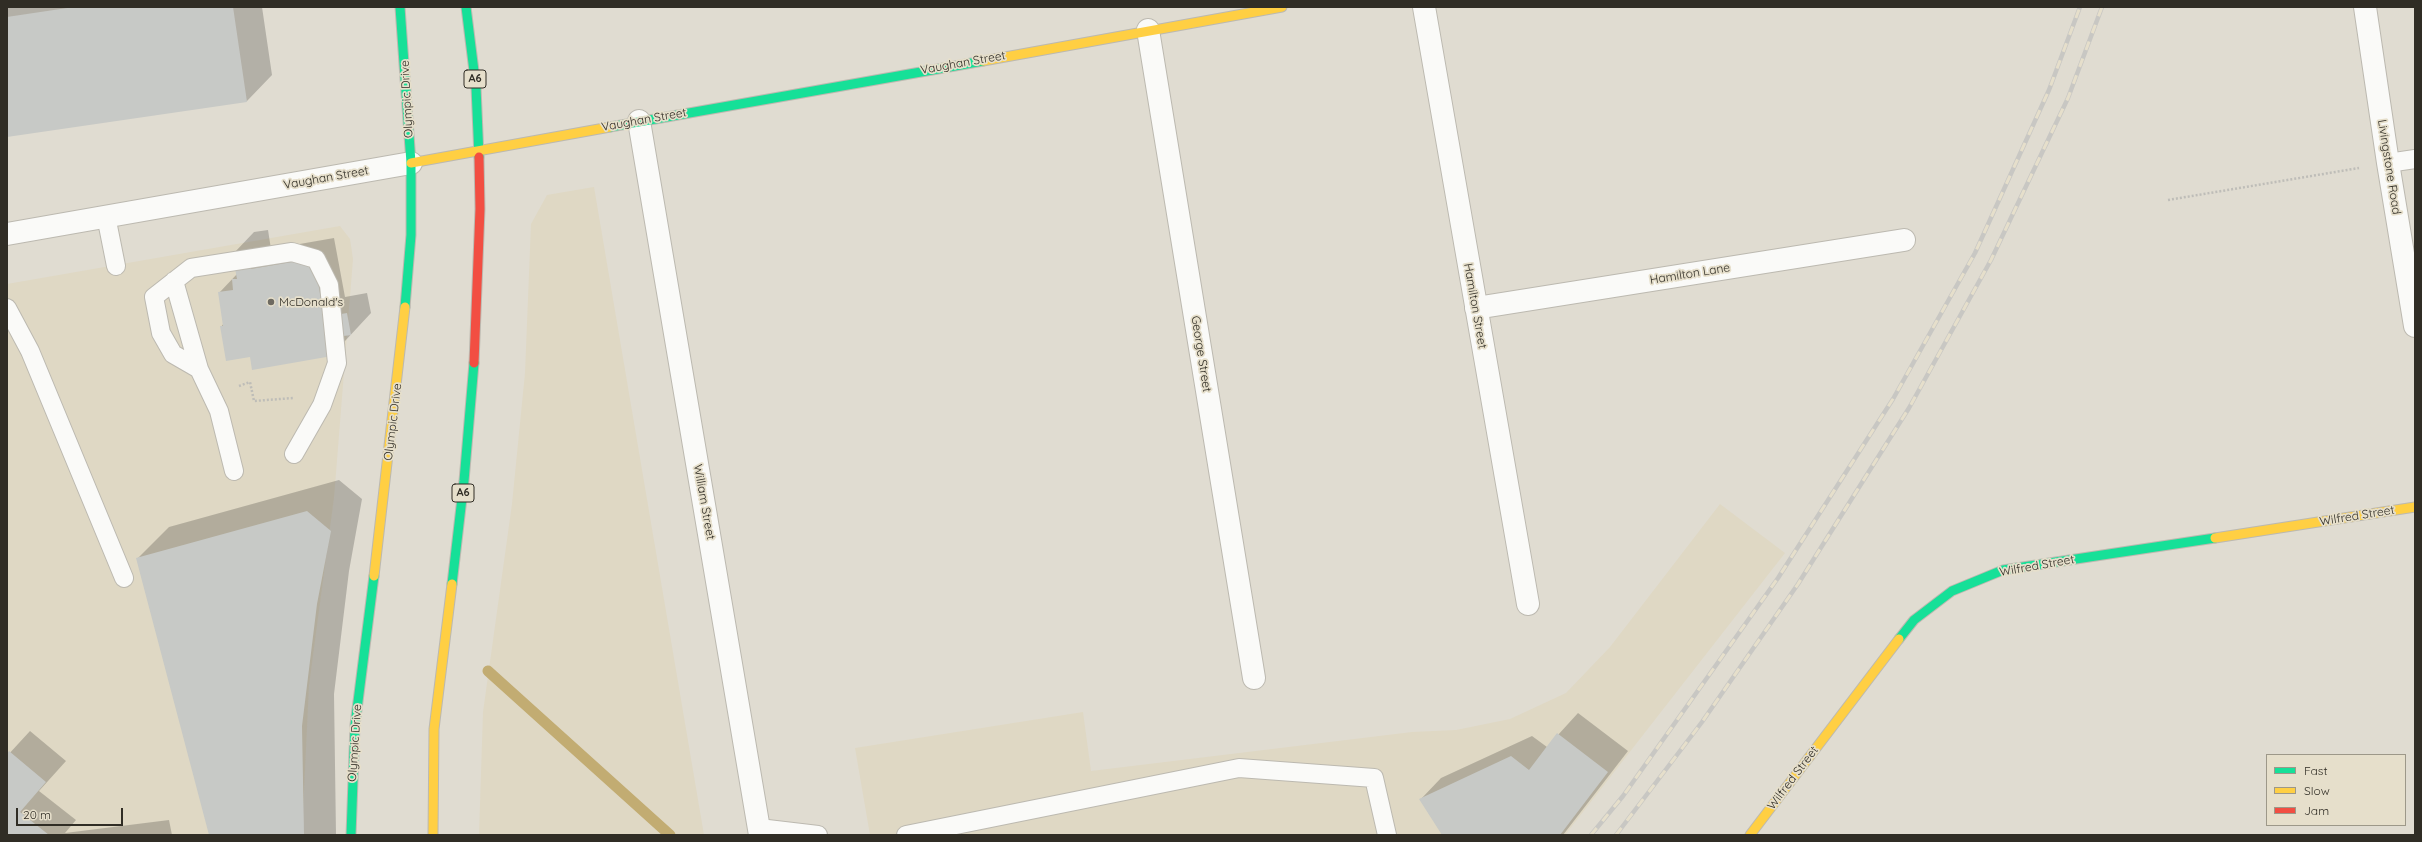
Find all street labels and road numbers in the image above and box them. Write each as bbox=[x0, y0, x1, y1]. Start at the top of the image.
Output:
street label: Vaughan Street bbox=[919, 48, 1007, 78]
street label: Olympic Drive bbox=[398, 60, 416, 138]
road number: A6 bbox=[464, 70, 486, 88]
street label: Vaughan Street bbox=[600, 105, 688, 135]
street label: Livingstone Road bbox=[2374, 119, 2404, 215]
street label: Vaughan Street bbox=[282, 163, 370, 193]
street label: Hamilton Lane bbox=[1649, 261, 1731, 287]
street label: Hamilton Street bbox=[1460, 262, 1490, 350]
street label: George Street bbox=[1188, 315, 1214, 393]
street label: Olympic Drive bbox=[381, 383, 405, 461]
street label: William Street bbox=[690, 463, 718, 541]
road number: A6 bbox=[452, 484, 474, 502]
street label: Wilfred Street bbox=[2318, 503, 2396, 529]
street label: Wilfred Street bbox=[1998, 552, 2076, 580]
street label: Olympic Drive bbox=[345, 704, 365, 782]
street label: Wilfred Street bbox=[1764, 743, 1822, 813]

